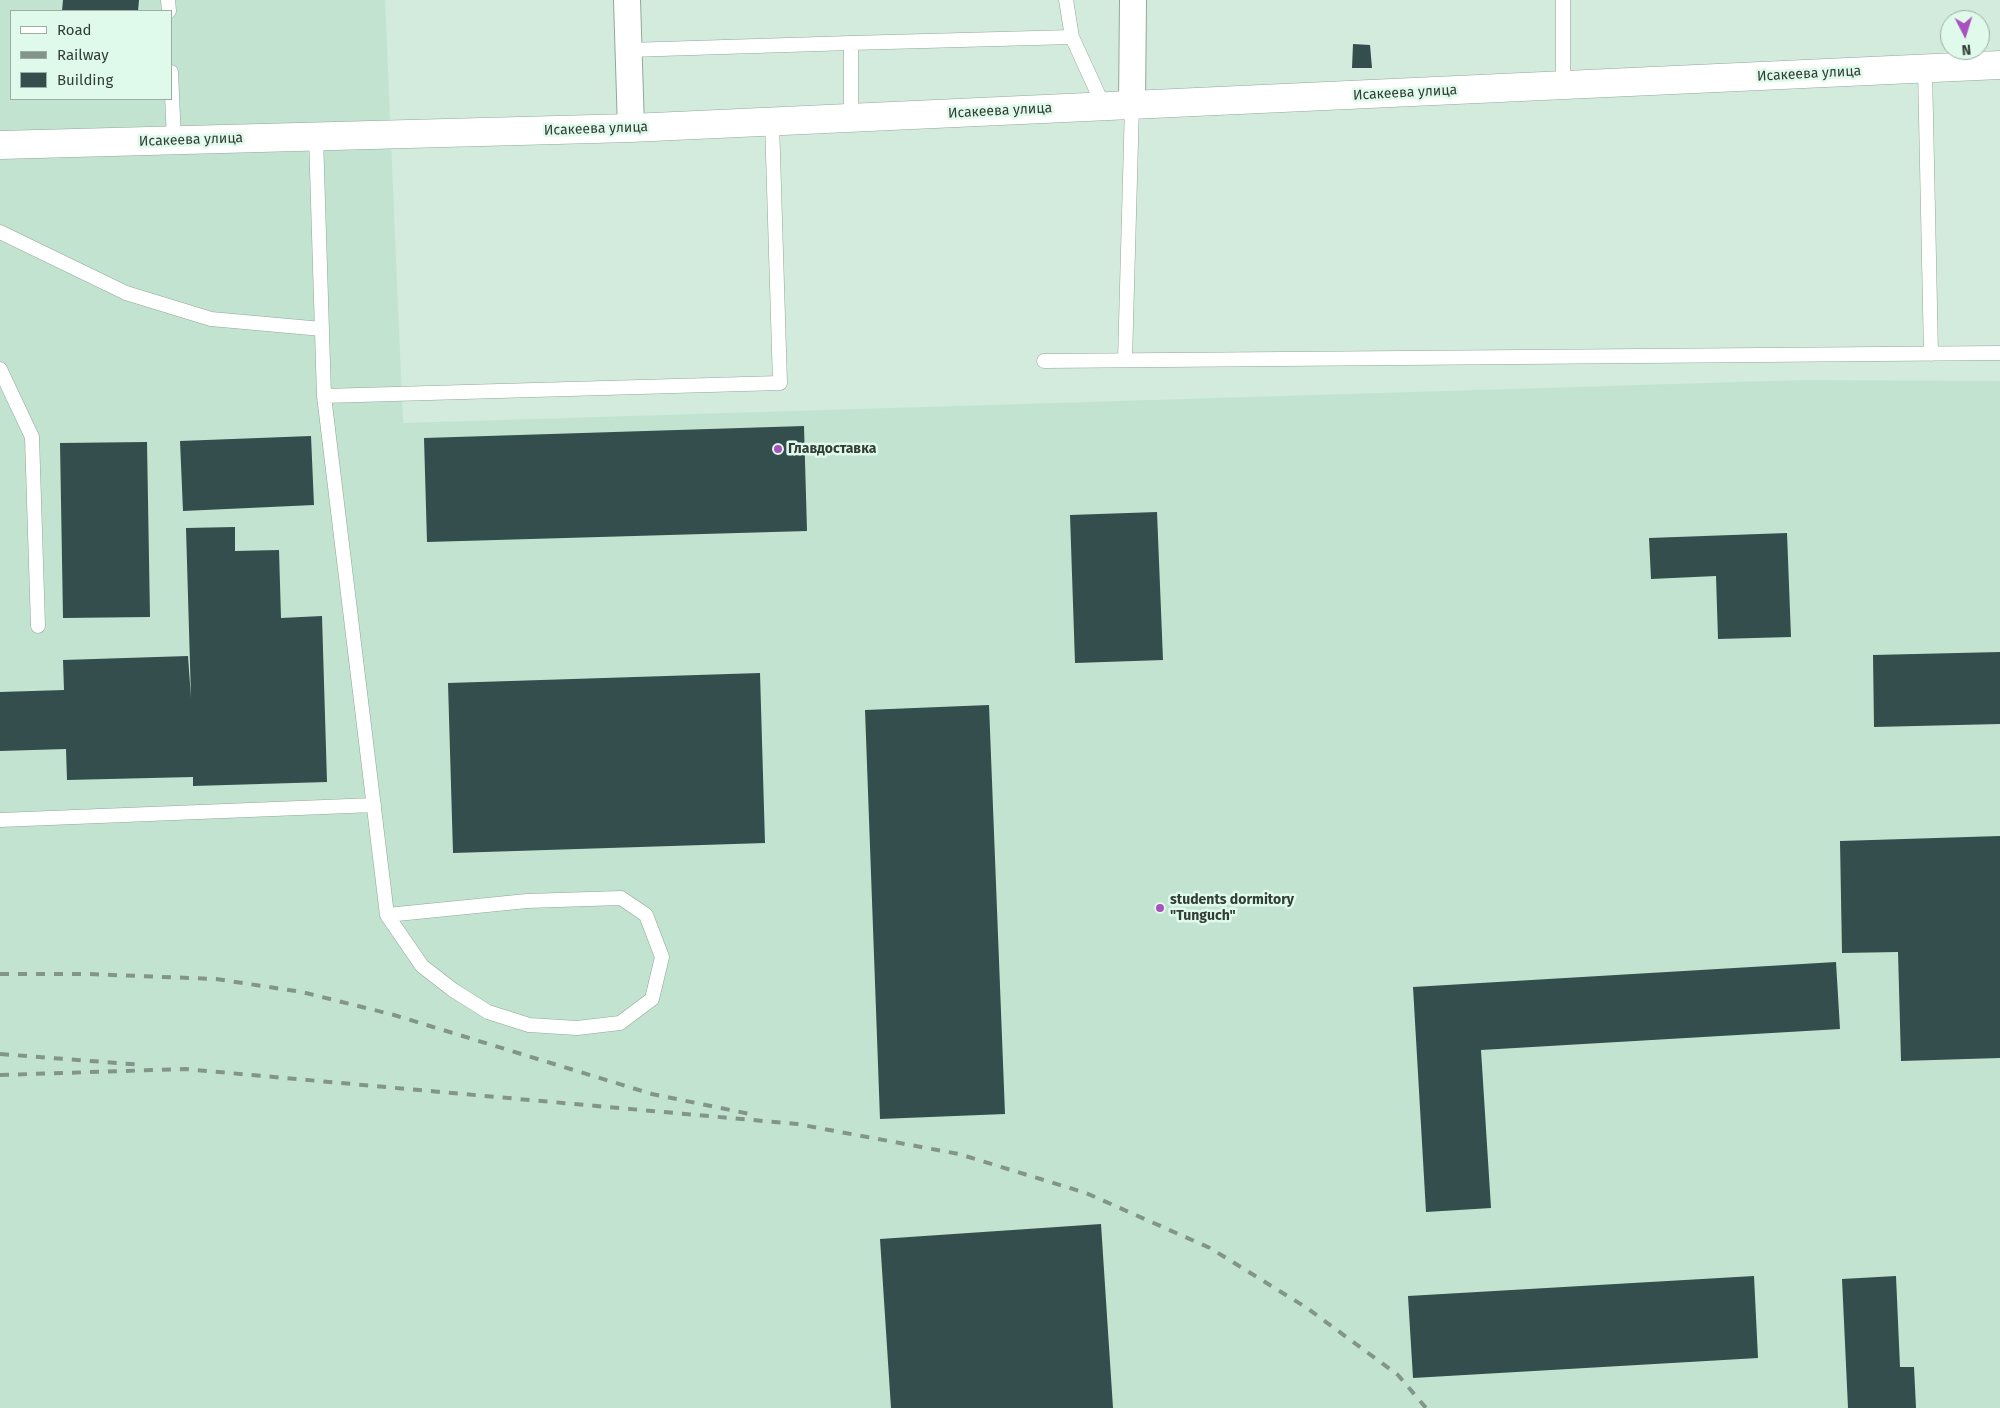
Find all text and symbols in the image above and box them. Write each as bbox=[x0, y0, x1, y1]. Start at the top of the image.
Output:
legend bbox=[10, 10, 172, 100]
north arrow bbox=[1940, 10, 1990, 60]
text: Road bbox=[57, 21, 92, 39]
text: N bbox=[1961, 41, 1972, 58]
text: Railway bbox=[57, 46, 109, 64]
street label: Исакеева улица bbox=[1757, 63, 1861, 85]
text: Building bbox=[57, 71, 113, 89]
street label: Исакеева улица bbox=[1353, 82, 1457, 104]
street label: Исакеева улица bbox=[948, 100, 1052, 122]
street label: Исакеева улица bbox=[544, 119, 648, 139]
street label: Исакеева улица bbox=[139, 130, 243, 150]
place label: Главдоставка bbox=[788, 441, 876, 457]
marker: Главдоставка bbox=[772, 443, 784, 455]
place label: students dormitory "Tunguch" bbox=[1170, 892, 1294, 924]
marker: students dormitory "Tunguch" bbox=[1154, 902, 1166, 914]

